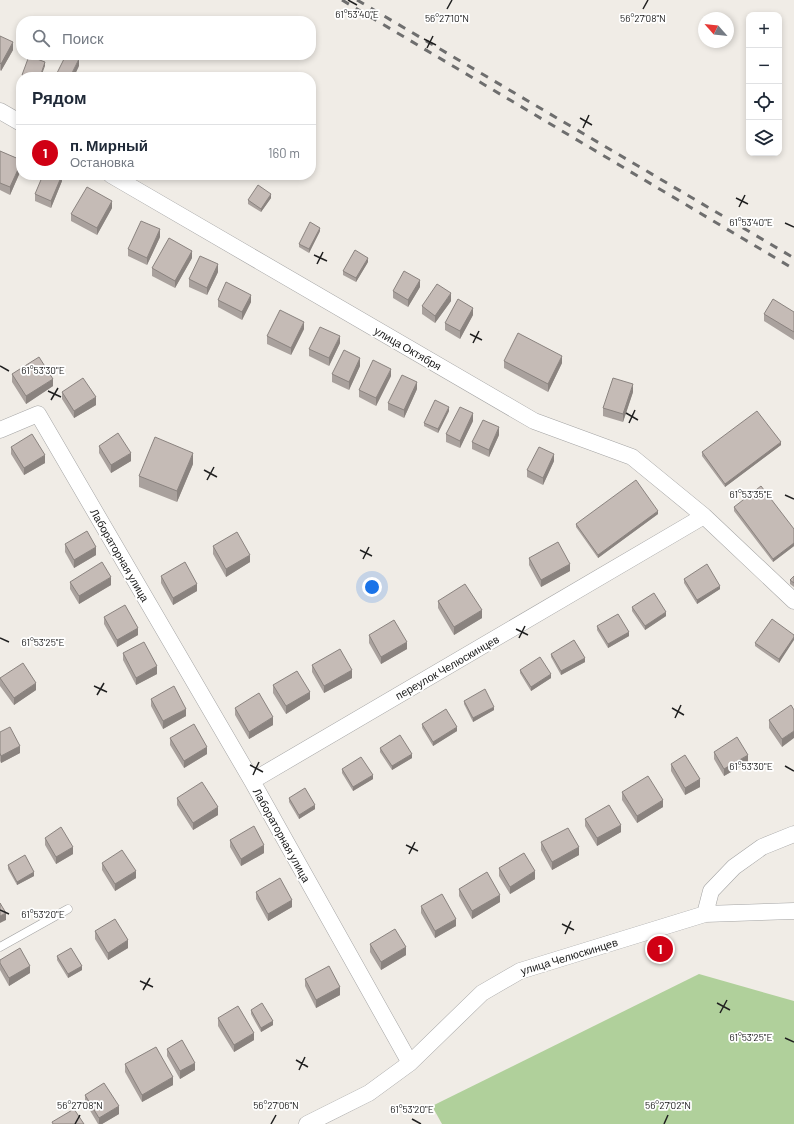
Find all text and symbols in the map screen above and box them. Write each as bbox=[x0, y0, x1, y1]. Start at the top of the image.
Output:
text: 61°53'40"E bbox=[335, 8, 379, 20]
text: 56°27'10"N bbox=[425, 12, 469, 24]
text: 56°27'08"N bbox=[620, 12, 666, 24]
north arrow bbox=[698, 12, 734, 48]
map controls bbox=[746, 12, 782, 156]
button: + bbox=[746, 12, 782, 48]
search box bbox=[16, 16, 316, 60]
icon: search bbox=[30, 27, 52, 49]
text: Поиск bbox=[62, 29, 104, 47]
button: − bbox=[746, 48, 782, 84]
button: locate bbox=[746, 84, 782, 120]
text: Рядом bbox=[32, 87, 87, 107]
button: layers bbox=[746, 120, 782, 156]
text: п. Мирный bbox=[70, 136, 148, 154]
text: 1 bbox=[43, 145, 47, 161]
text: 160 m bbox=[268, 145, 300, 161]
text: Остановка bbox=[70, 154, 134, 170]
text: 61°53'40"E bbox=[729, 216, 773, 228]
street label: улица Октября bbox=[372, 324, 444, 372]
text: 61°53'30"E bbox=[21, 364, 65, 376]
text: 61°53'35"E bbox=[730, 488, 772, 500]
street label: Лабораторная улица bbox=[88, 506, 152, 605]
your location bbox=[362, 577, 382, 597]
street label: переулок Челюскинцев bbox=[393, 632, 501, 702]
text: 61°53'25"E bbox=[21, 636, 65, 648]
text: 61°53'30"E bbox=[729, 760, 773, 772]
street label: Лабораторная улица bbox=[251, 786, 314, 885]
text: 61°53'20"E bbox=[21, 908, 65, 920]
pin: 1 bbox=[647, 934, 673, 964]
street label: улица Челюскинцев bbox=[519, 935, 619, 977]
text: 61°53'25"E bbox=[729, 1031, 773, 1043]
text: 56°27'08"N bbox=[57, 1099, 103, 1111]
text: 56°27'06"N bbox=[253, 1099, 299, 1111]
text: 56°27'02"N bbox=[645, 1099, 691, 1111]
text: 61°53'20"E bbox=[390, 1103, 434, 1115]

